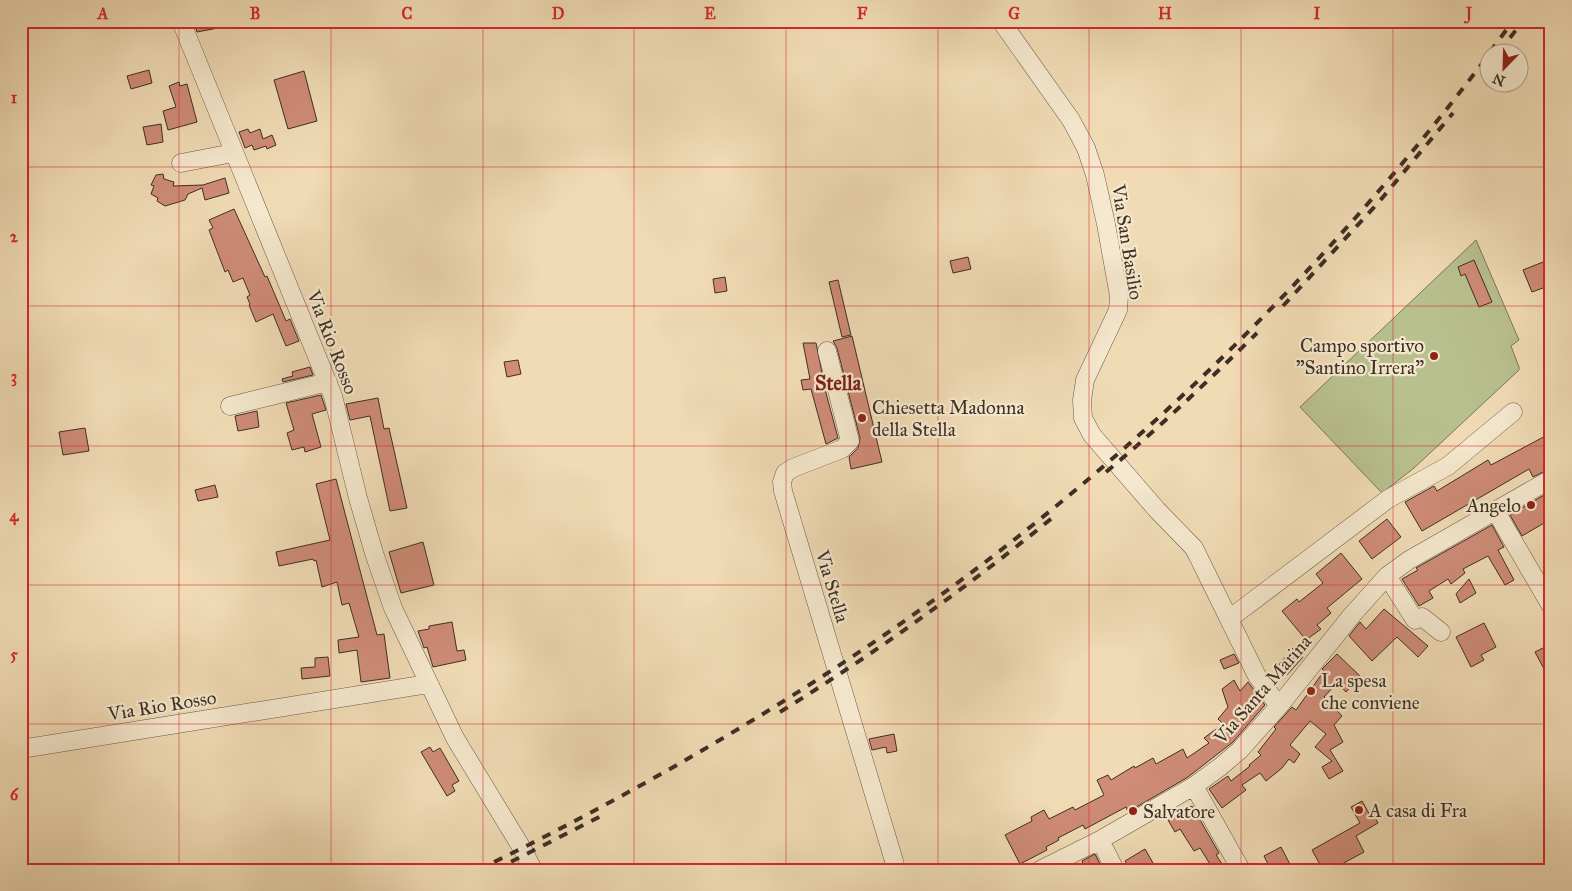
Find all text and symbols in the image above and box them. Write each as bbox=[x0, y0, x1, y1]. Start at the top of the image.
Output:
text: A bbox=[97, 4, 109, 23]
text: B bbox=[250, 4, 260, 23]
text: C bbox=[402, 4, 413, 23]
text: D bbox=[552, 4, 565, 23]
text: E bbox=[704, 4, 716, 23]
text: F bbox=[857, 4, 868, 23]
text: G bbox=[1008, 4, 1020, 23]
text: H bbox=[1158, 4, 1172, 23]
text: I bbox=[1314, 4, 1321, 23]
text: J bbox=[1464, 4, 1473, 24]
north arrow bbox=[1480, 42, 1530, 92]
text: N bbox=[1490, 69, 1508, 90]
text: 1 bbox=[11, 88, 18, 107]
street label: Via San Basilio bbox=[1107, 182, 1148, 302]
text: 2 bbox=[10, 227, 19, 246]
street label: Via Rio Rosso bbox=[302, 286, 363, 398]
place label: Campo sportivo "Santino Irrera" bbox=[1296, 334, 1424, 379]
marker: Campo sportivo "Santino Irrera" bbox=[1428, 350, 1440, 362]
text: 3 bbox=[11, 367, 17, 387]
district label: Stella bbox=[815, 371, 862, 395]
place label: Chiesetta Madonna della Stella bbox=[872, 396, 1025, 441]
marker: Chiesetta Madonna della Stella bbox=[856, 412, 868, 424]
place label: Angelo bbox=[1465, 494, 1521, 518]
marker: Angelo bbox=[1525, 499, 1537, 511]
text: 4 bbox=[10, 506, 20, 526]
street label: Via Stella bbox=[810, 546, 855, 626]
street label: Via Santa Marina bbox=[1208, 629, 1317, 749]
text: 5 bbox=[10, 645, 18, 664]
place label: La spesa che conviene bbox=[1321, 669, 1420, 714]
marker: La spesa che conviene bbox=[1305, 685, 1317, 697]
street label: Via Rio Rosso bbox=[105, 686, 218, 726]
text: 6 bbox=[10, 785, 19, 804]
place label: A casa di Fra bbox=[1368, 799, 1468, 822]
place label: Salvatore bbox=[1143, 800, 1215, 823]
marker: A casa di Fra bbox=[1353, 804, 1365, 816]
marker: Salvatore bbox=[1127, 805, 1139, 817]

